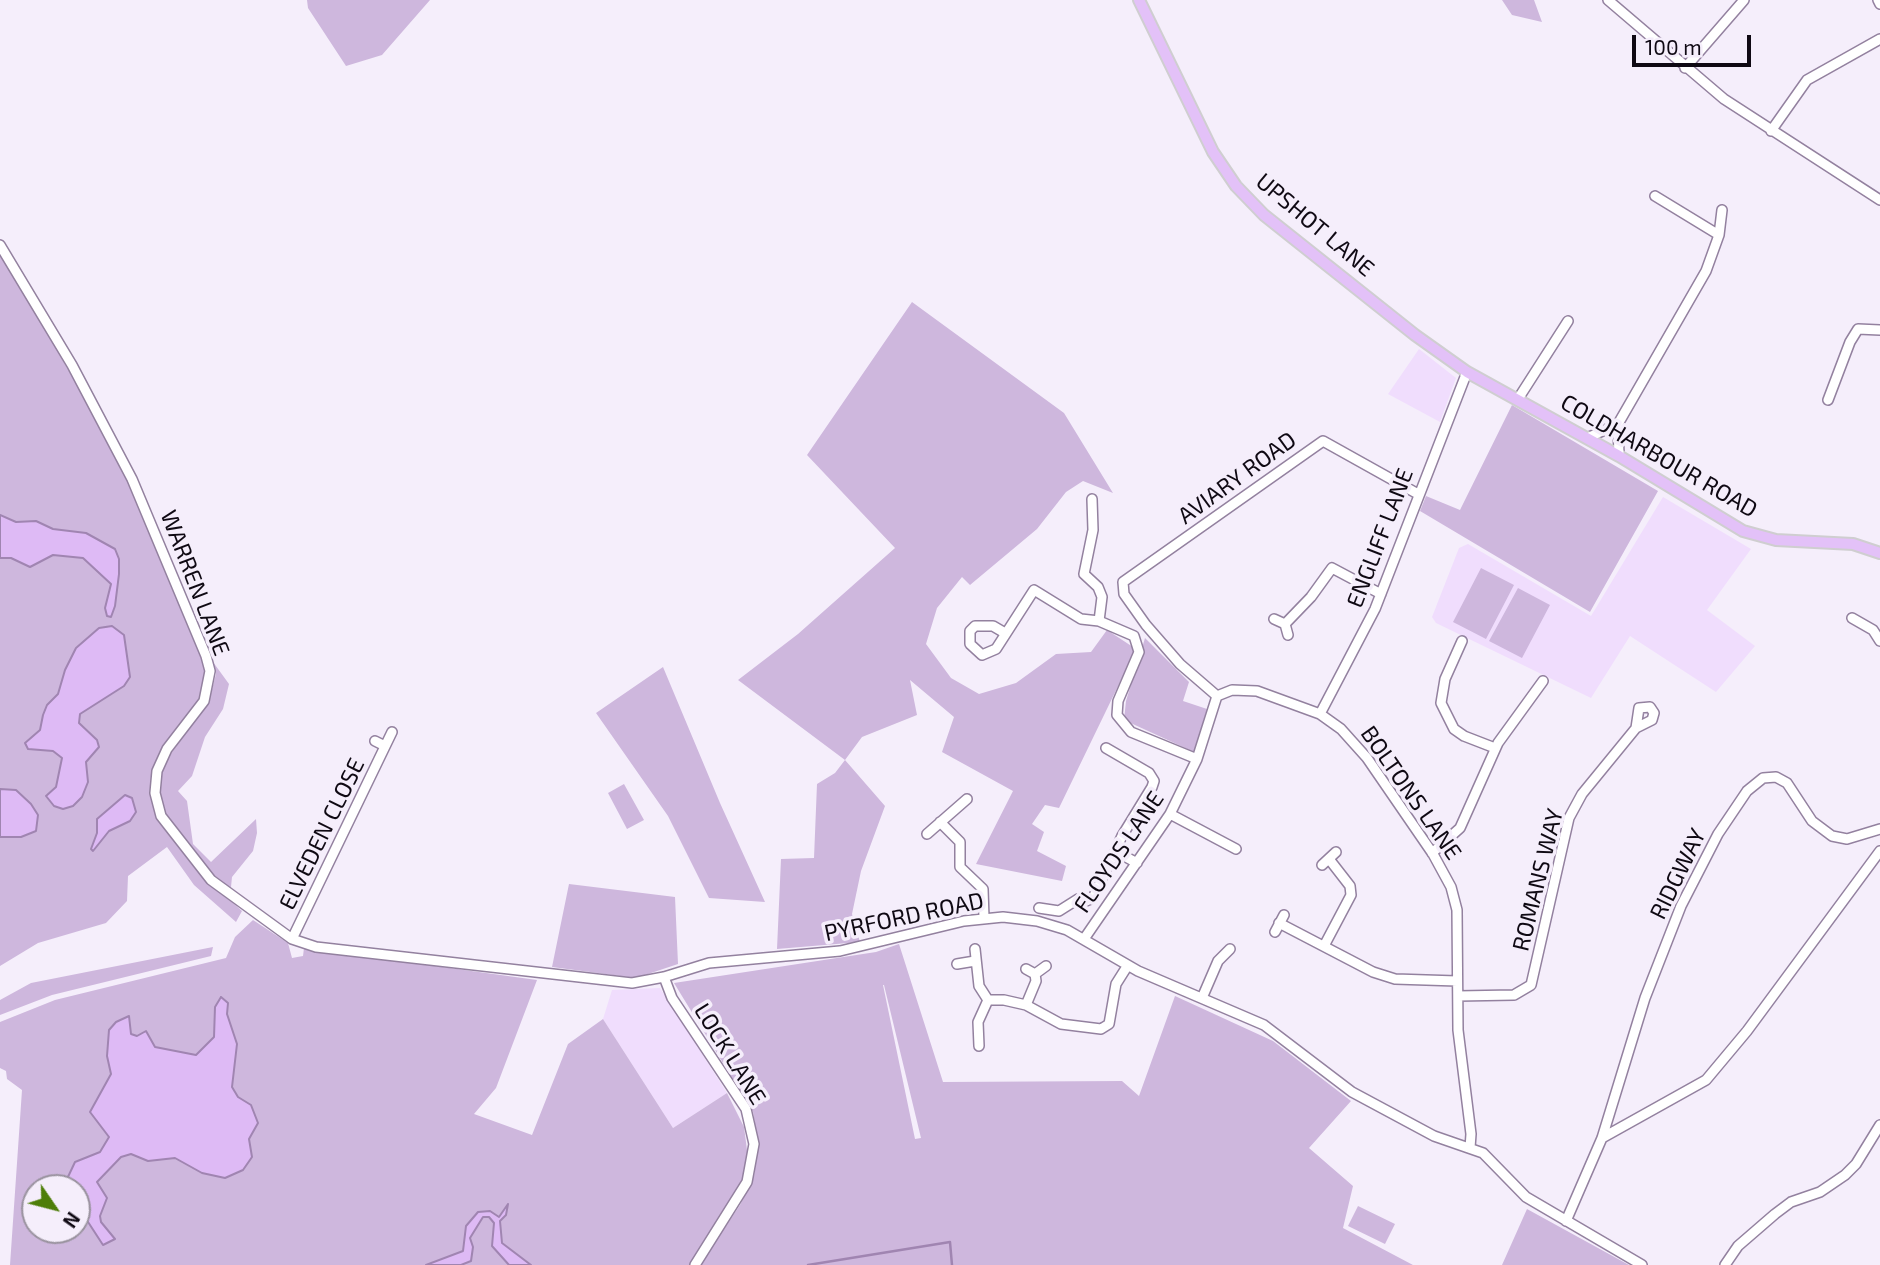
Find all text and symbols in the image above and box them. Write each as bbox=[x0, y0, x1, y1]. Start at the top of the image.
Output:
scale bar bbox=[1635, 21, 1754, 65]
text: 100 m bbox=[1645, 34, 1702, 59]
street label: UPSHOT LANE bbox=[1250, 168, 1380, 282]
street label: COLDHARBOUR ROAD bbox=[1556, 388, 1762, 524]
street label: AVIARY ROAD bbox=[1173, 426, 1301, 530]
street label: ENGLIFF LANE bbox=[1341, 465, 1419, 611]
street label: WARREN LANE bbox=[155, 506, 235, 660]
street label: BOLTONS LANE bbox=[1355, 721, 1467, 865]
street label: ELVEDEN CLOSE bbox=[273, 754, 371, 914]
street label: FLOYDS LANE bbox=[1068, 786, 1170, 918]
street label: ROMANS WAY bbox=[1507, 806, 1569, 954]
street label: RIDGWAY bbox=[1644, 824, 1712, 924]
street label: PYRFORD ROAD bbox=[822, 887, 986, 947]
street label: LOCK LANE bbox=[688, 998, 772, 1110]
north arrow bbox=[21, 1174, 91, 1244]
text: N bbox=[59, 1208, 85, 1232]

